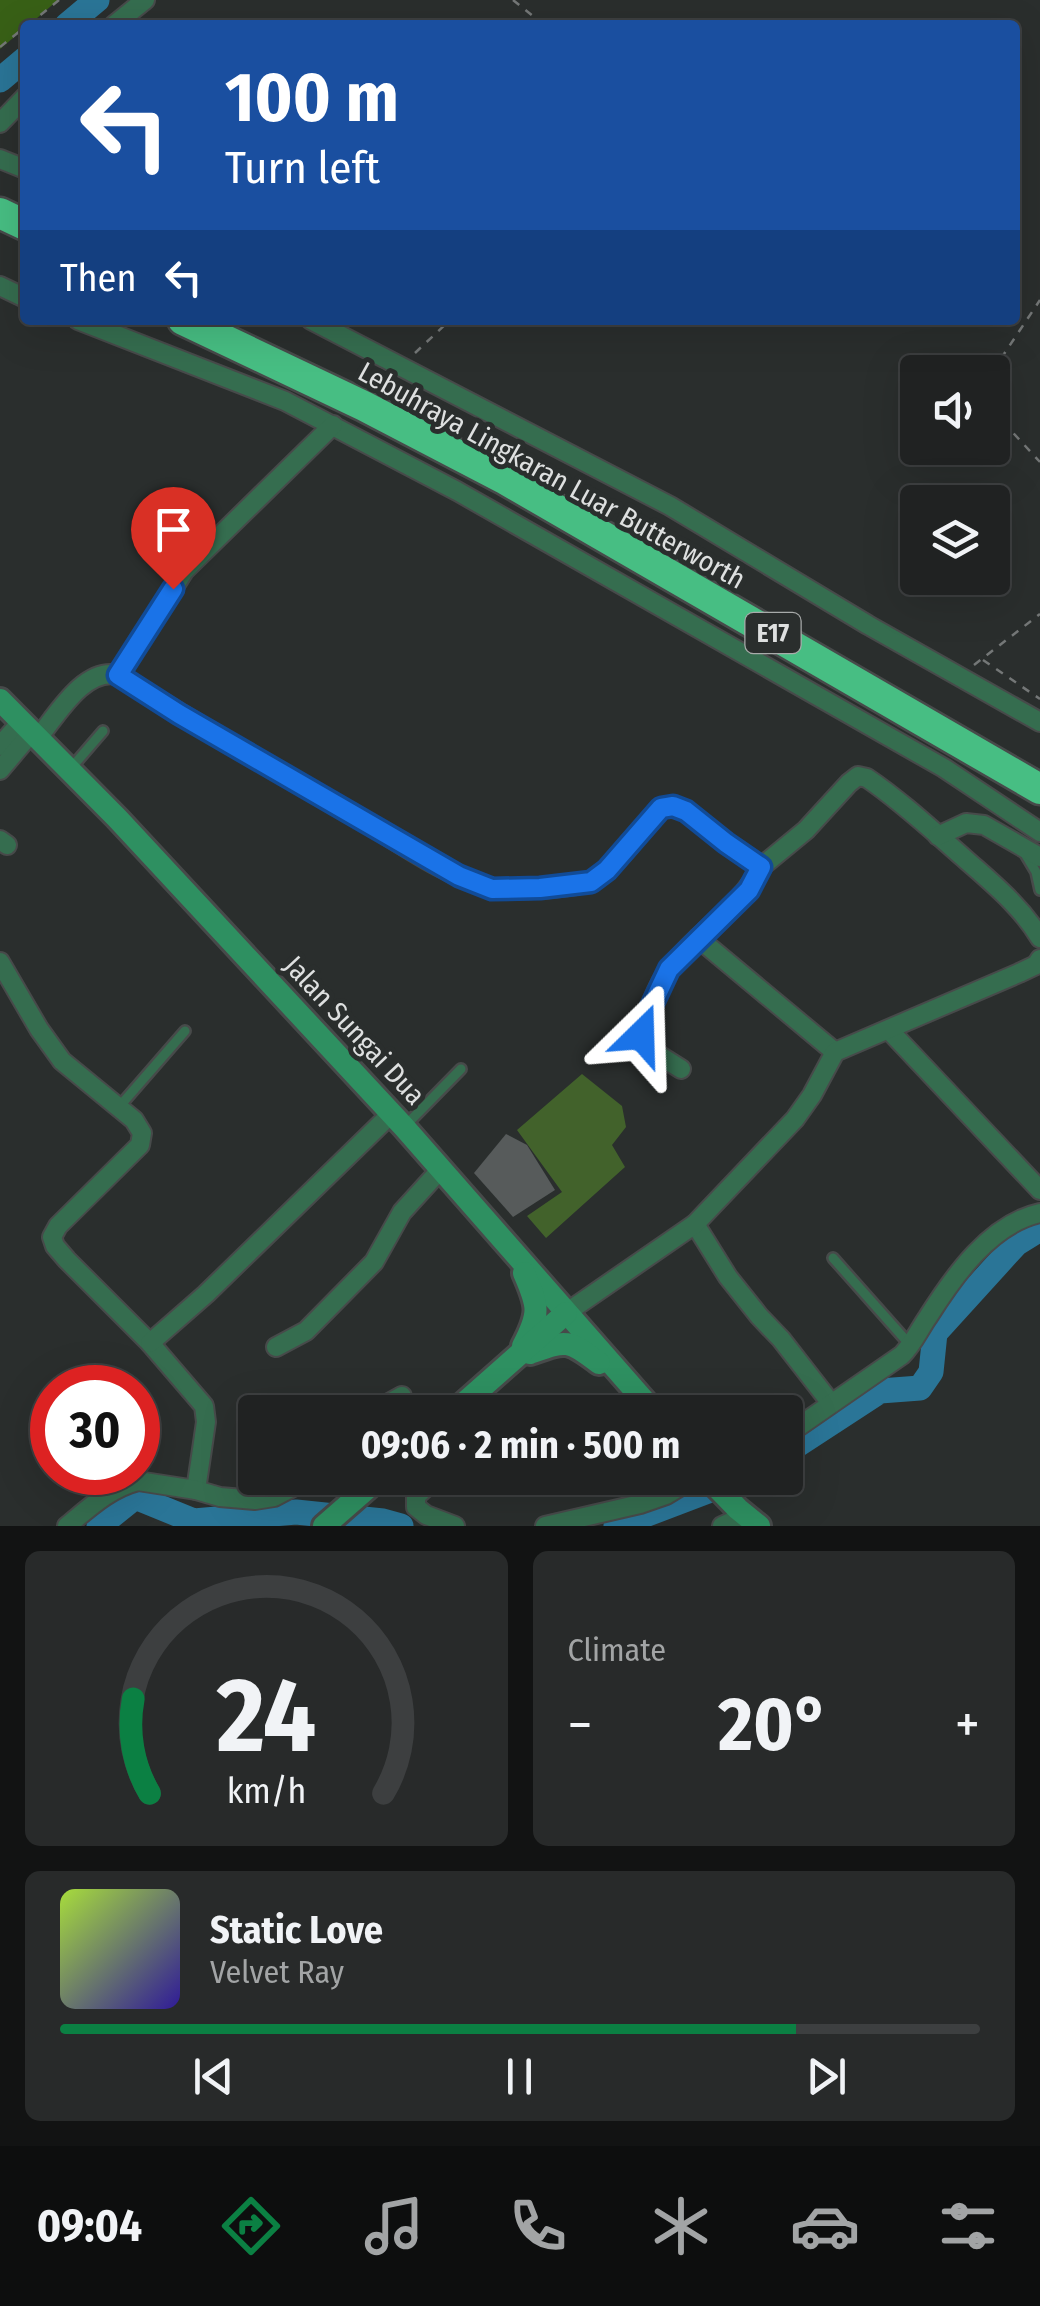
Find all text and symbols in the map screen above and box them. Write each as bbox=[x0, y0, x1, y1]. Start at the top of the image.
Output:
text: 100 m bbox=[225, 56, 399, 140]
icon: left bbox=[60, 60, 190, 190]
text: Turn left bbox=[225, 141, 380, 195]
icon: left bbox=[156, 250, 211, 305]
text: Then bbox=[60, 255, 136, 301]
street label: Lebuhraya Lingkaran Luar Butterworth bbox=[353, 355, 751, 596]
map controls bbox=[900, 355, 1010, 595]
button: sound bbox=[900, 355, 1010, 465]
button: layers bbox=[900, 485, 1010, 595]
pin bbox=[131, 487, 216, 590]
icon: arrive bbox=[146, 502, 201, 557]
road number: E17 bbox=[746, 613, 800, 653]
street label: Jalan Sungai Dua bbox=[277, 949, 432, 1112]
position arrow bbox=[589, 983, 693, 1087]
speed limit sign: 30 bbox=[30, 1365, 160, 1495]
text: 09:06 · 2 min · 500 m bbox=[361, 1422, 680, 1468]
text: Climate bbox=[568, 1631, 666, 1669]
text: 24 bbox=[215, 1654, 316, 1779]
text: 20° bbox=[718, 1680, 829, 1770]
text: − bbox=[568, 1692, 592, 1758]
text: + bbox=[955, 1692, 980, 1758]
text: km/h bbox=[226, 1770, 306, 1812]
text: Static Love bbox=[210, 1907, 383, 1953]
text: Velvet Ray bbox=[210, 1953, 344, 1991]
icon: previous bbox=[186, 2049, 241, 2104]
icon: pause bbox=[492, 2049, 547, 2104]
icon: next bbox=[799, 2049, 854, 2104]
icon: directions bbox=[216, 2191, 286, 2261]
icon: music bbox=[359, 2191, 429, 2261]
icon: phone bbox=[503, 2191, 573, 2261]
icon: climate bbox=[646, 2191, 716, 2261]
icon: car bbox=[790, 2191, 860, 2261]
icon: filters bbox=[933, 2191, 1003, 2261]
text: 09:04 bbox=[37, 2199, 142, 2253]

